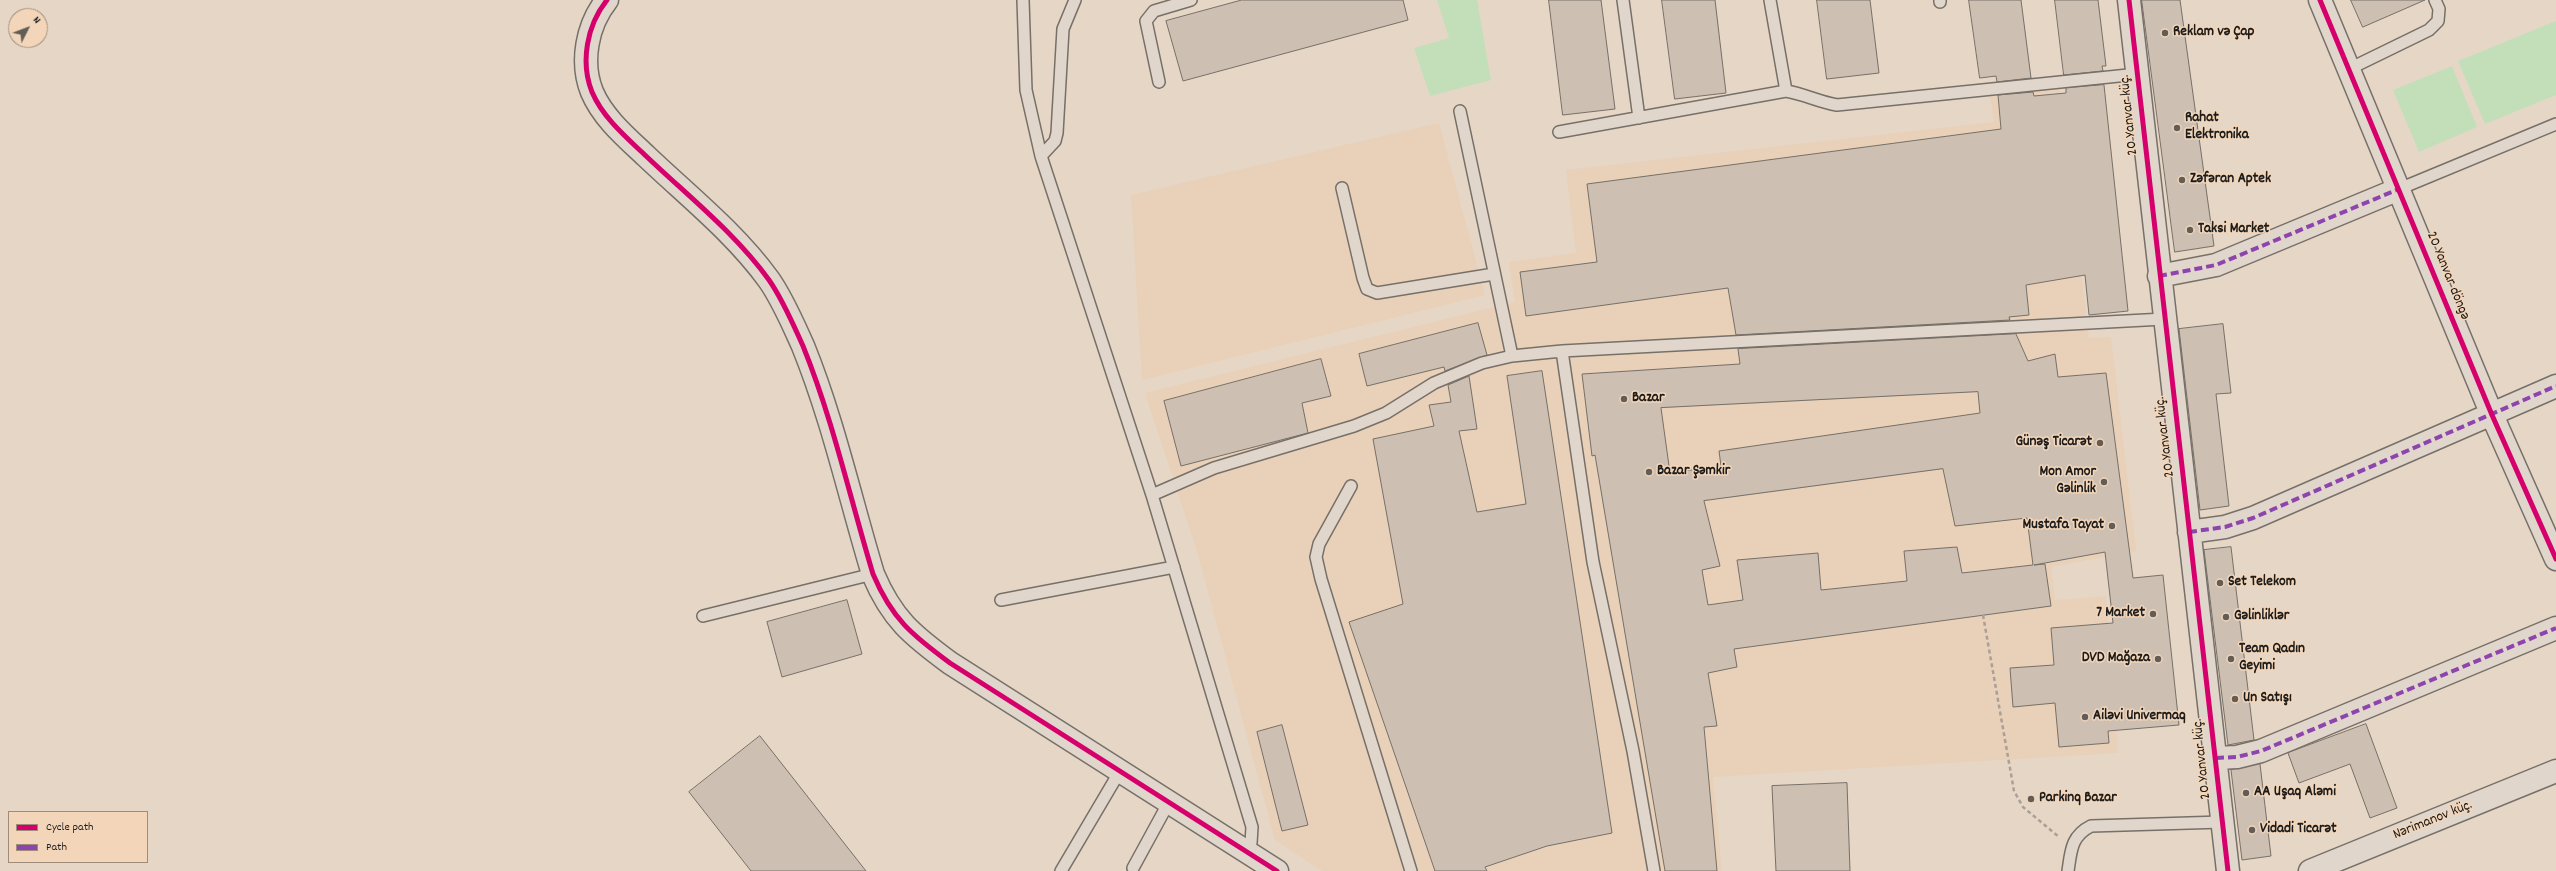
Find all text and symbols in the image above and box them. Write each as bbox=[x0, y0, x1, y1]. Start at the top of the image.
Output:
north arrow bbox=[8, 8, 48, 48]
text: N bbox=[28, 13, 44, 28]
place label: Reklam və Çap bbox=[2173, 24, 2254, 42]
marker: Reklam və Çap bbox=[2160, 28, 2170, 38]
street label: 20 Yanvar küç. bbox=[2117, 74, 2143, 156]
place label: Rahat Elektronika bbox=[2185, 110, 2249, 145]
marker: Rahat Elektronika bbox=[2172, 123, 2182, 133]
place label: Zəfəran Aptek bbox=[2190, 171, 2271, 189]
marker: Zəfəran Aptek bbox=[2177, 175, 2187, 185]
place label: Taksi Market bbox=[2198, 221, 2269, 239]
marker: Taksi Market bbox=[2185, 225, 2195, 235]
street label: 20 Yanvar döngə bbox=[2421, 229, 2473, 323]
place label: Bazar bbox=[1632, 390, 1664, 408]
marker: Bazar bbox=[1619, 394, 1629, 404]
street label: 20 Yanvar küç. bbox=[2152, 396, 2180, 478]
place label: Günəş Ticarət bbox=[2015, 434, 2092, 452]
marker: Günəş Ticarət bbox=[2095, 438, 2105, 448]
place label: Bazar Şəmkir bbox=[1657, 463, 1730, 481]
place label: Mon Amor Gəlinlik bbox=[2039, 464, 2096, 499]
marker: Bazar Şəmkir bbox=[1644, 467, 1654, 477]
marker: Mon Amor Gəlinlik bbox=[2099, 477, 2109, 487]
place label: Mustafa Tayat bbox=[2022, 517, 2104, 535]
marker: Mustafa Tayat bbox=[2107, 521, 2117, 531]
place label: Set Telekom bbox=[2228, 574, 2296, 592]
marker: Set Telekom bbox=[2215, 578, 2225, 588]
place label: 7 Market bbox=[2096, 605, 2145, 623]
place label: Gəlinliklər bbox=[2234, 608, 2289, 626]
marker: 7 Market bbox=[2148, 609, 2158, 619]
marker: Gəlinliklər bbox=[2221, 612, 2231, 622]
place label: Team Qadın Geyimi bbox=[2239, 641, 2305, 676]
place label: DVD Mağaza bbox=[2082, 650, 2150, 668]
marker: DVD Mağaza bbox=[2153, 654, 2163, 664]
marker: Team Qadın Geyimi bbox=[2226, 654, 2236, 664]
place label: Un Satışı bbox=[2243, 690, 2292, 708]
marker: Un Satışı bbox=[2230, 694, 2240, 704]
place label: Ailəvi Univermaq bbox=[2093, 708, 2186, 726]
marker: Ailəvi Univermaq bbox=[2080, 712, 2090, 722]
street label: 20 Yanvar küç. bbox=[2190, 718, 2216, 800]
place label: AA Uşaq Aləmi bbox=[2254, 784, 2336, 802]
marker: AA Uşaq Aləmi bbox=[2241, 788, 2251, 798]
place label: Parkinq Bazar bbox=[2039, 790, 2117, 808]
marker: Parkinq Bazar bbox=[2026, 794, 2036, 804]
street label: Nərimanov küç. bbox=[2391, 797, 2475, 845]
legend bbox=[8, 811, 148, 863]
text: Cycle path bbox=[46, 819, 94, 836]
place label: Vidadi Ticarət bbox=[2260, 821, 2337, 839]
marker: Vidadi Ticarət bbox=[2247, 825, 2257, 835]
text: Path bbox=[46, 839, 67, 856]

